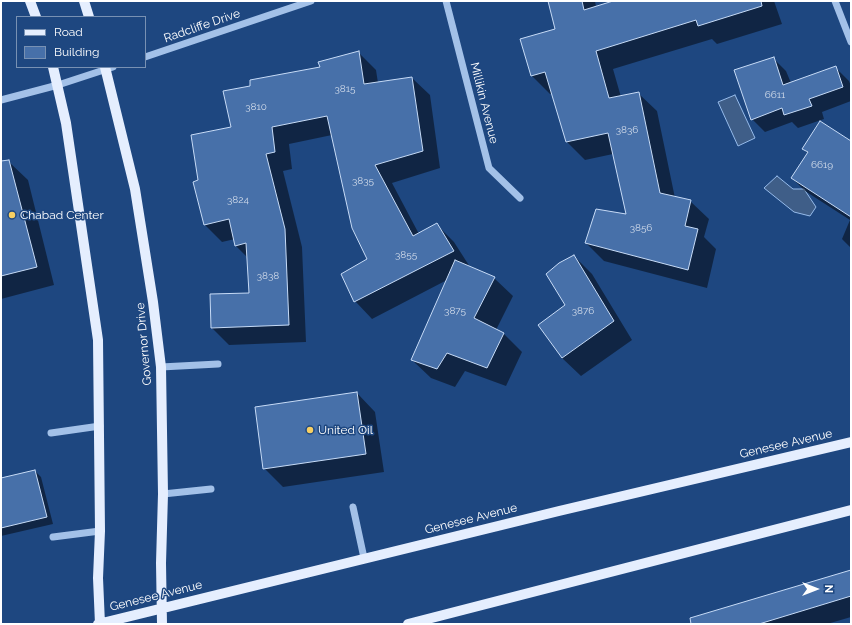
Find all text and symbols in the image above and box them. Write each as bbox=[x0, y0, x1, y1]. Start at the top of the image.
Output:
street label: Radcliffe Drive bbox=[162, 6, 242, 46]
legend bbox=[16, 16, 146, 68]
text: Road bbox=[54, 25, 83, 39]
text: Building bbox=[54, 45, 100, 59]
street label: Millikin Avenue bbox=[467, 61, 501, 145]
house number: 3815 bbox=[335, 83, 355, 95]
house number: 6611 bbox=[765, 89, 785, 101]
house number: 3810 bbox=[245, 101, 267, 113]
house number: 3836 bbox=[616, 124, 638, 136]
house number: 6619 bbox=[811, 159, 833, 171]
house number: 3835 bbox=[352, 175, 374, 187]
house number: 3824 bbox=[227, 194, 249, 206]
place label: Chabad Center bbox=[20, 208, 104, 222]
marker: Chabad Center bbox=[7, 210, 17, 220]
house number: 3856 bbox=[630, 222, 652, 234]
house number: 3855 bbox=[395, 249, 417, 261]
house number: 3838 bbox=[257, 270, 279, 282]
street label: Governor Drive bbox=[133, 302, 155, 386]
house number: 3875 bbox=[444, 305, 466, 317]
house number: 3876 bbox=[572, 305, 594, 317]
place label: United Oil bbox=[318, 423, 373, 437]
marker: United Oil bbox=[305, 425, 315, 435]
street label: Genesee Avenue bbox=[738, 426, 834, 462]
street label: Genesee Avenue bbox=[423, 501, 519, 537]
north arrow bbox=[796, 569, 836, 609]
street label: Genesee Avenue bbox=[108, 578, 204, 614]
text: N bbox=[822, 585, 835, 593]

